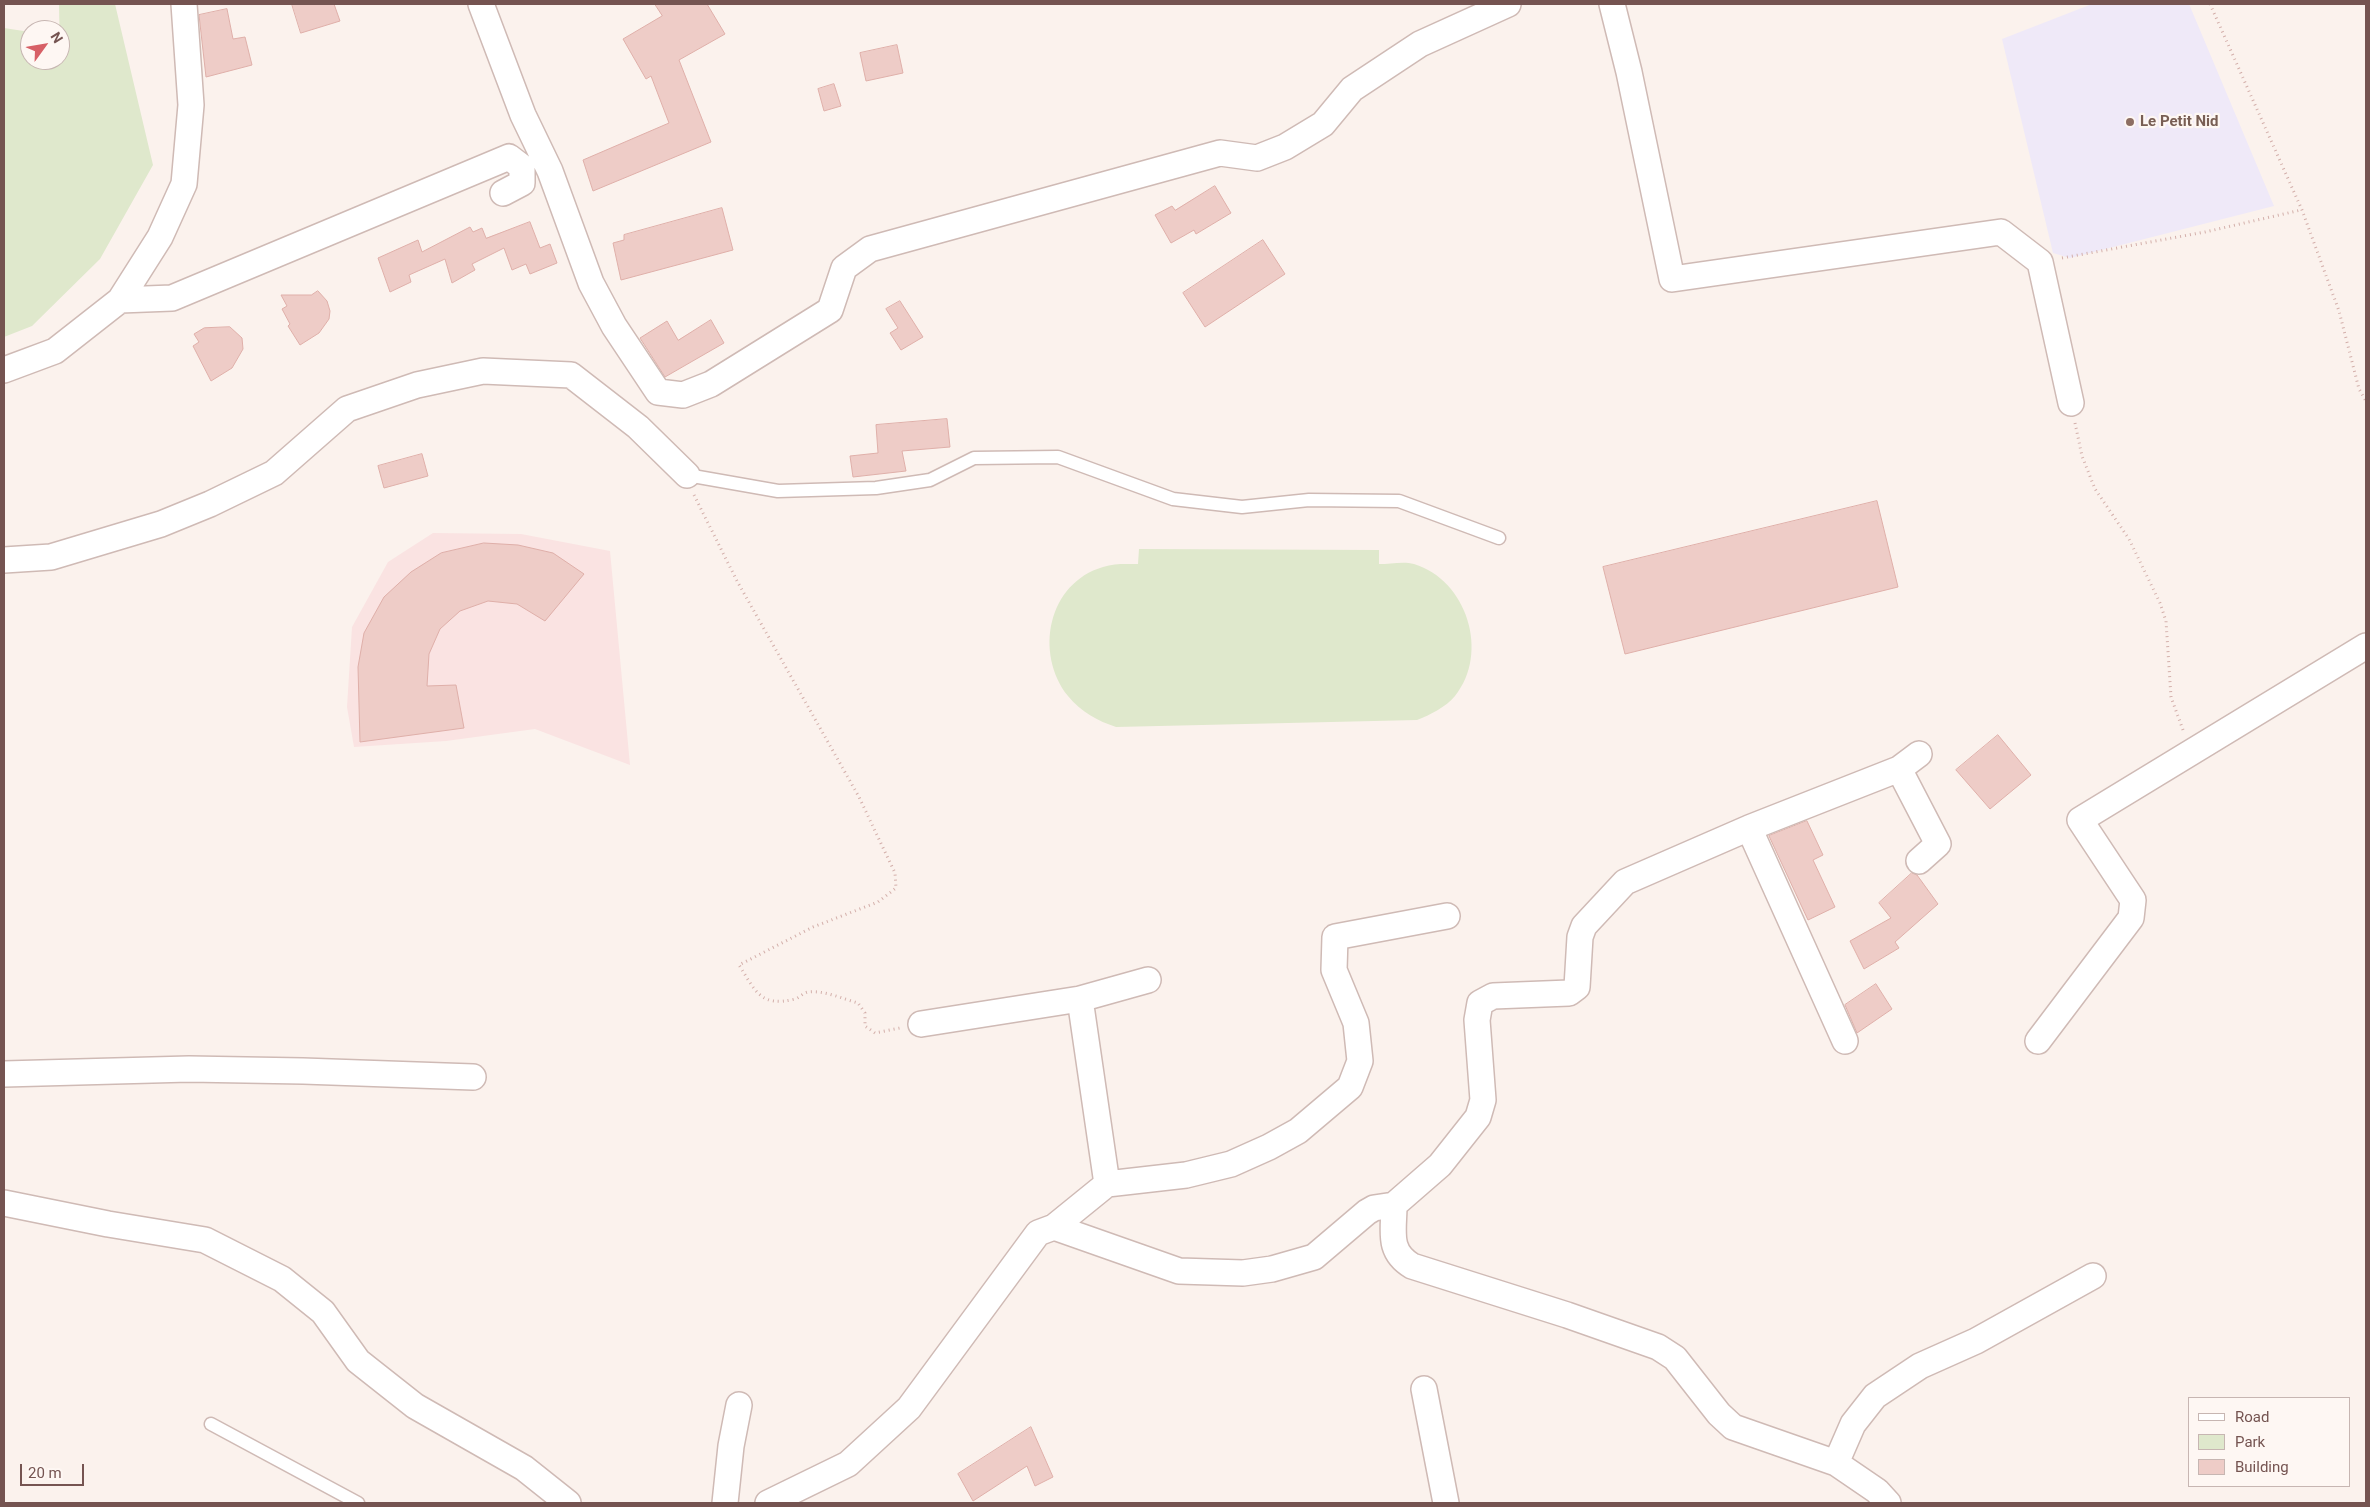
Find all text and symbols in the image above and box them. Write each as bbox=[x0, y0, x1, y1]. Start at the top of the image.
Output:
north arrow bbox=[20, 20, 70, 70]
text: N bbox=[47, 29, 66, 46]
place label: Le Petit Nid bbox=[2140, 113, 2218, 131]
marker: Le Petit Nid bbox=[2124, 116, 2136, 128]
legend bbox=[2188, 1397, 2350, 1487]
text: Road bbox=[2235, 1408, 2269, 1426]
text: Park bbox=[2235, 1433, 2265, 1451]
scale bar bbox=[22, 1454, 86, 1486]
text: Building bbox=[2235, 1458, 2289, 1476]
text: 20 m bbox=[28, 1464, 62, 1482]

